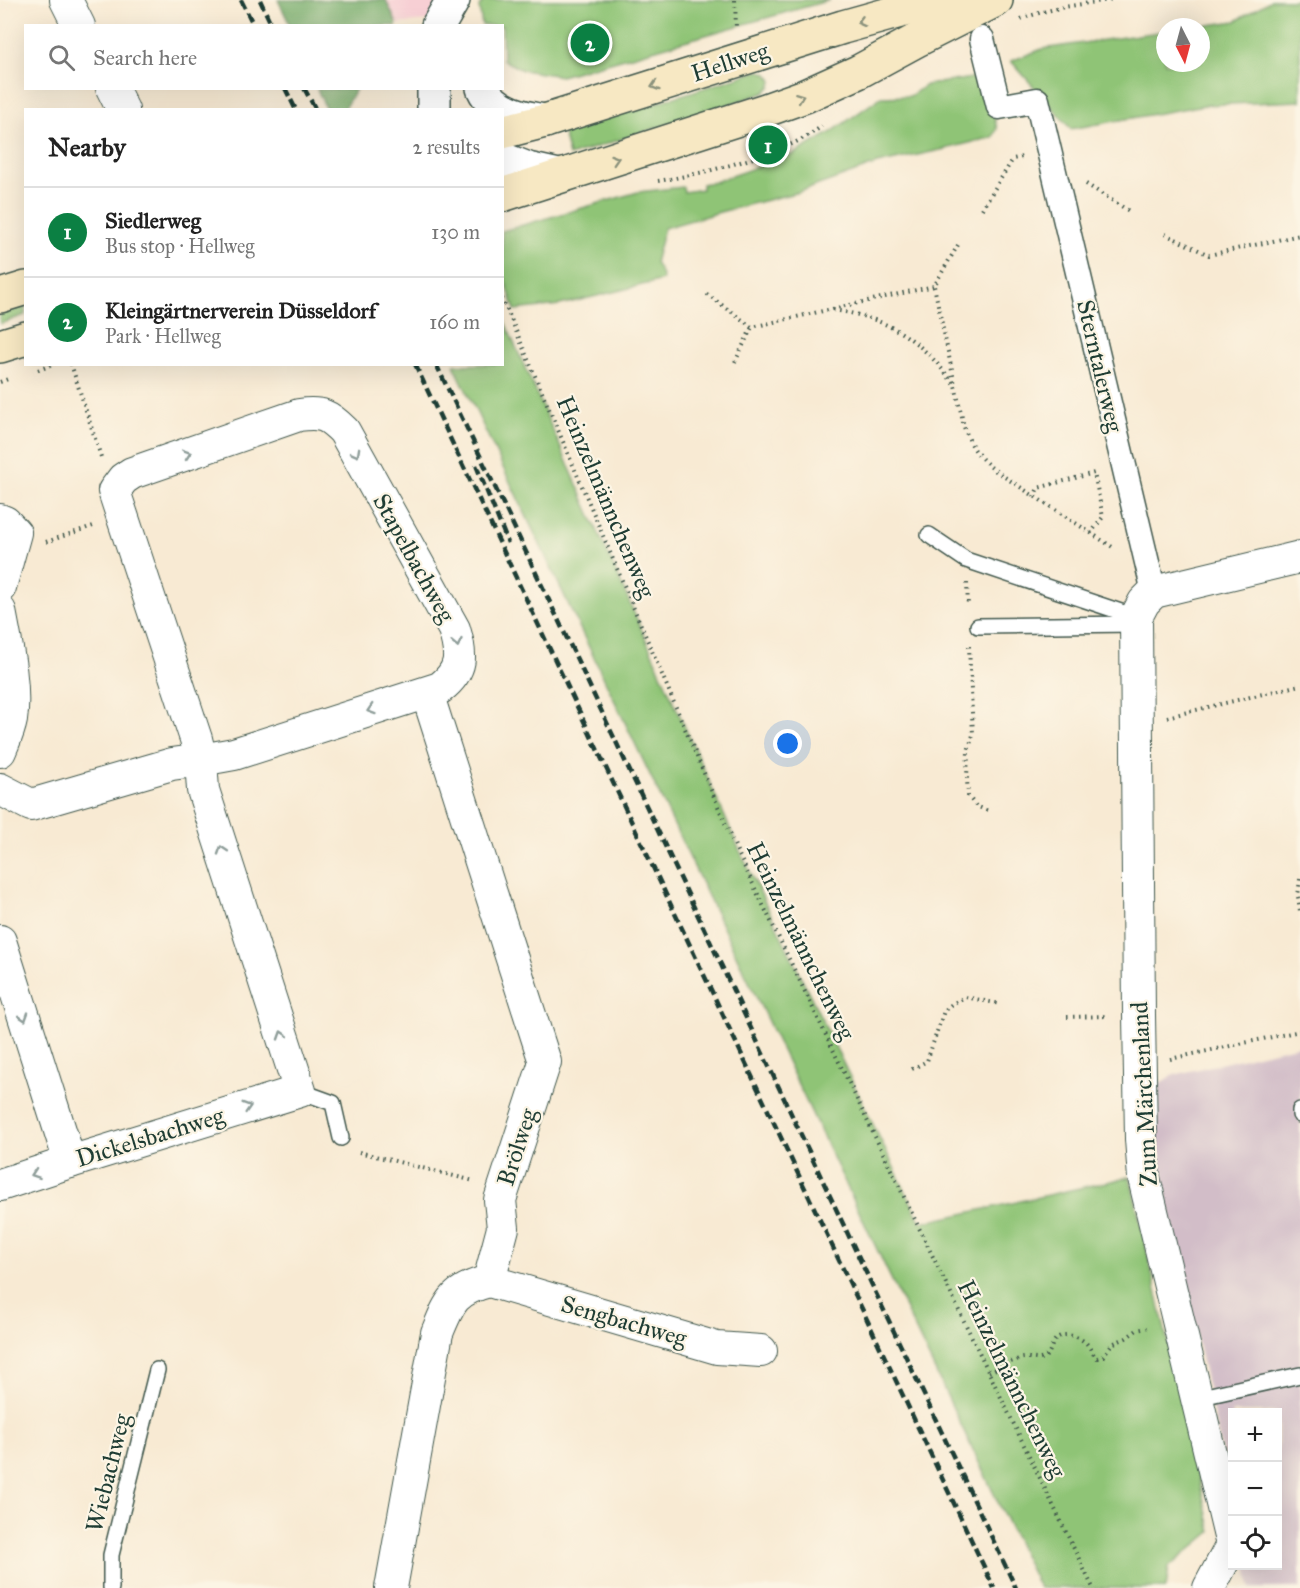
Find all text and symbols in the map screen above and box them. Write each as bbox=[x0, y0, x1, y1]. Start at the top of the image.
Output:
one-way arrow bbox=[856, 15, 867, 27]
north arrow bbox=[1156, 18, 1210, 72]
pin: 2 bbox=[570, 20, 610, 66]
search box bbox=[24, 24, 504, 90]
street label: Hellweg bbox=[687, 35, 773, 89]
icon: search bbox=[45, 41, 78, 74]
text: Search here bbox=[93, 44, 197, 71]
one-way arrow bbox=[650, 79, 661, 91]
one-way arrow bbox=[794, 92, 805, 105]
pin: 1 bbox=[748, 122, 788, 168]
text: Nearby bbox=[48, 131, 126, 163]
text: 2 results bbox=[412, 135, 480, 159]
one-way arrow bbox=[609, 154, 620, 166]
text: Siedlerweg bbox=[105, 207, 201, 234]
text: 1 bbox=[64, 220, 71, 244]
text: 130 m bbox=[431, 220, 480, 244]
text: Bus stop · Hellweg bbox=[105, 234, 255, 258]
text: Kleingärtnerverein Düsseldorf bbox=[105, 297, 376, 324]
street label: Sterntalerweg bbox=[1070, 297, 1130, 436]
text: 2 bbox=[63, 310, 72, 334]
text: 160 m bbox=[429, 310, 480, 334]
text: Park · Hellweg bbox=[105, 324, 221, 348]
street label: Heinzelmännchenweg bbox=[550, 391, 662, 603]
one-way arrow bbox=[349, 447, 360, 457]
one-way arrow bbox=[181, 448, 192, 461]
street label: Stapelbachweg bbox=[366, 488, 462, 628]
one-way arrow bbox=[450, 638, 463, 648]
one-way arrow bbox=[366, 703, 377, 716]
your location bbox=[773, 729, 802, 758]
street label: Heinzelmännchenweg bbox=[740, 837, 862, 1046]
one-way arrow bbox=[217, 845, 230, 856]
street label: Zum Märchenland bbox=[1124, 1001, 1164, 1187]
one-way arrow bbox=[17, 1011, 29, 1022]
one-way arrow bbox=[277, 1030, 289, 1041]
street label: Dickelsbachweg bbox=[72, 1100, 229, 1174]
one-way arrow bbox=[241, 1102, 252, 1114]
street label: Brölweg bbox=[490, 1104, 544, 1190]
one-way arrow bbox=[30, 1166, 41, 1179]
street label: Heinzelmännchenweg bbox=[951, 1275, 1073, 1484]
street label: Sengbachweg bbox=[558, 1289, 691, 1354]
map controls bbox=[1228, 1408, 1282, 1570]
button: + bbox=[1228, 1408, 1282, 1462]
street label: Wiebachweg bbox=[79, 1410, 137, 1535]
button: − bbox=[1228, 1462, 1282, 1516]
button: locate bbox=[1228, 1516, 1282, 1570]

